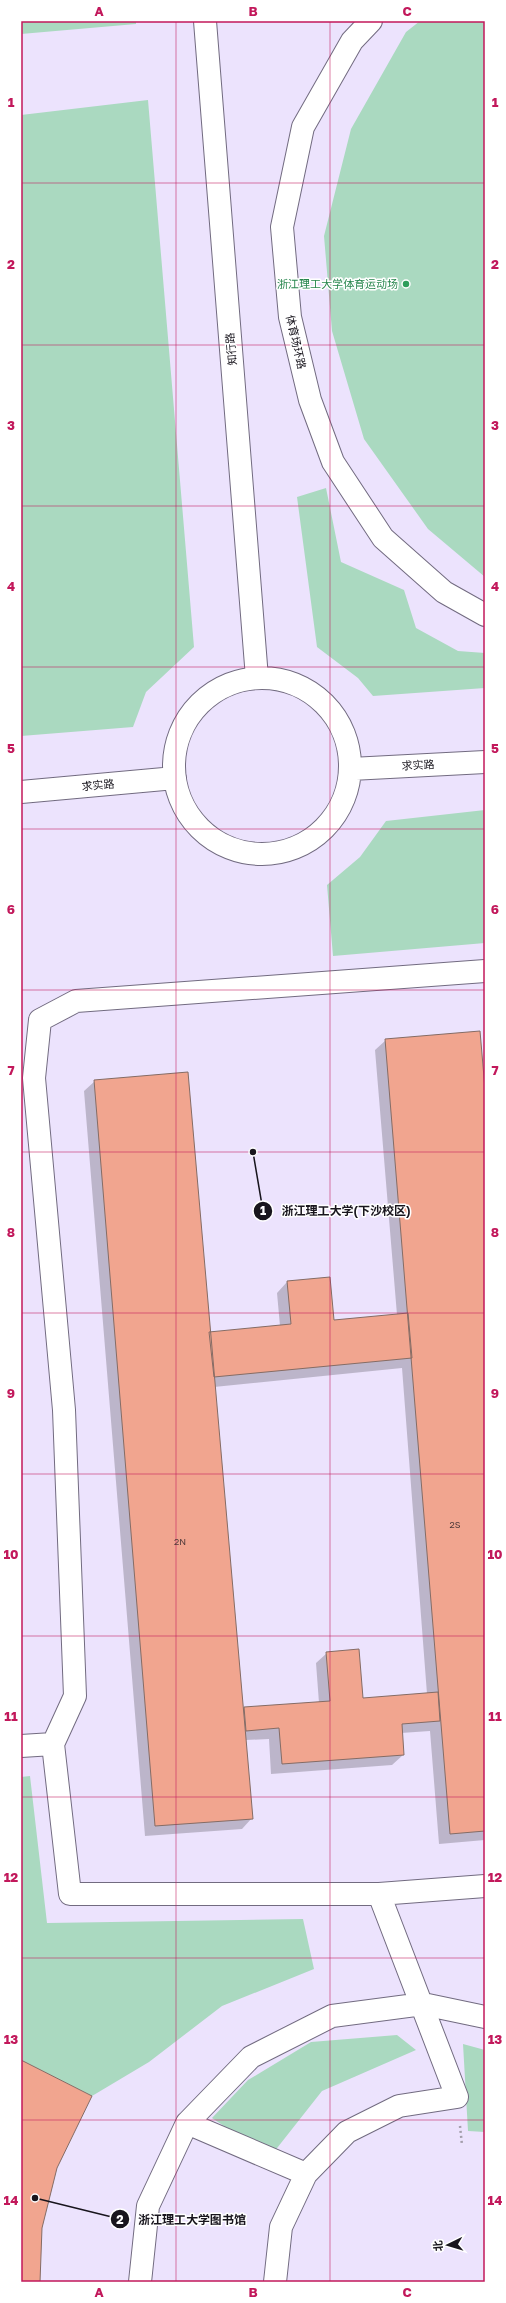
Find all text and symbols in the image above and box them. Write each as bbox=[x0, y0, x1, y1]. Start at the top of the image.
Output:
text: A bbox=[94, 3, 104, 19]
text: B bbox=[248, 3, 258, 19]
text: C bbox=[402, 3, 412, 19]
text: 1 bbox=[8, 94, 15, 110]
text: 1 bbox=[492, 94, 499, 110]
text: 2 bbox=[7, 256, 15, 272]
text: 2 bbox=[491, 256, 499, 272]
place label: 浙江理工大学体育运动场 bbox=[277, 277, 398, 290]
marker: 浙江理工大学体育运动场 bbox=[401, 279, 411, 289]
street label: 体育场环路 bbox=[284, 314, 309, 370]
street label: 知行路 bbox=[223, 332, 238, 366]
text: 3 bbox=[7, 417, 15, 433]
text: 3 bbox=[491, 417, 499, 433]
text: 4 bbox=[7, 578, 15, 594]
text: 4 bbox=[491, 578, 499, 594]
text: 5 bbox=[7, 740, 15, 756]
text: 5 bbox=[491, 740, 499, 756]
street label: 求实路 bbox=[401, 757, 435, 772]
street label: 求实路 bbox=[81, 777, 115, 792]
text: 6 bbox=[7, 901, 15, 917]
text: 6 bbox=[491, 901, 499, 917]
text: 7 bbox=[7, 1062, 15, 1078]
text: 7 bbox=[491, 1062, 499, 1078]
callout: 浙江理工大学(下沙校区) bbox=[253, 1199, 418, 1223]
text: 1 bbox=[260, 1203, 266, 1218]
text: 浙江理工大学(下沙校区) bbox=[281, 1203, 411, 1218]
text: 8 bbox=[7, 1224, 15, 1240]
text: 8 bbox=[491, 1224, 499, 1240]
text: 9 bbox=[7, 1385, 15, 1401]
text: 9 bbox=[491, 1385, 499, 1401]
house number: 2S bbox=[450, 1519, 461, 1530]
house number: 2N bbox=[174, 1536, 186, 1547]
text: 10 bbox=[3, 1546, 19, 1562]
text: 10 bbox=[487, 1546, 503, 1562]
text: 11 bbox=[4, 1708, 18, 1724]
text: 11 bbox=[488, 1708, 502, 1724]
text: 12 bbox=[4, 1869, 18, 1885]
text: 12 bbox=[488, 1869, 502, 1885]
text: 13 bbox=[4, 2031, 18, 2047]
text: 13 bbox=[488, 2031, 502, 2047]
text: 14 bbox=[4, 2192, 18, 2208]
text: 14 bbox=[488, 2192, 502, 2208]
callout: 浙江理工大学图书馆 bbox=[110, 2207, 254, 2231]
text: 2 bbox=[116, 2212, 124, 2227]
text: 浙江理工大学图书馆 bbox=[138, 2212, 246, 2227]
north arrow bbox=[428, 2225, 468, 2265]
text: 北 bbox=[431, 2240, 444, 2252]
text: A bbox=[94, 2284, 104, 2300]
text: B bbox=[248, 2284, 258, 2300]
text: C bbox=[402, 2284, 412, 2300]

